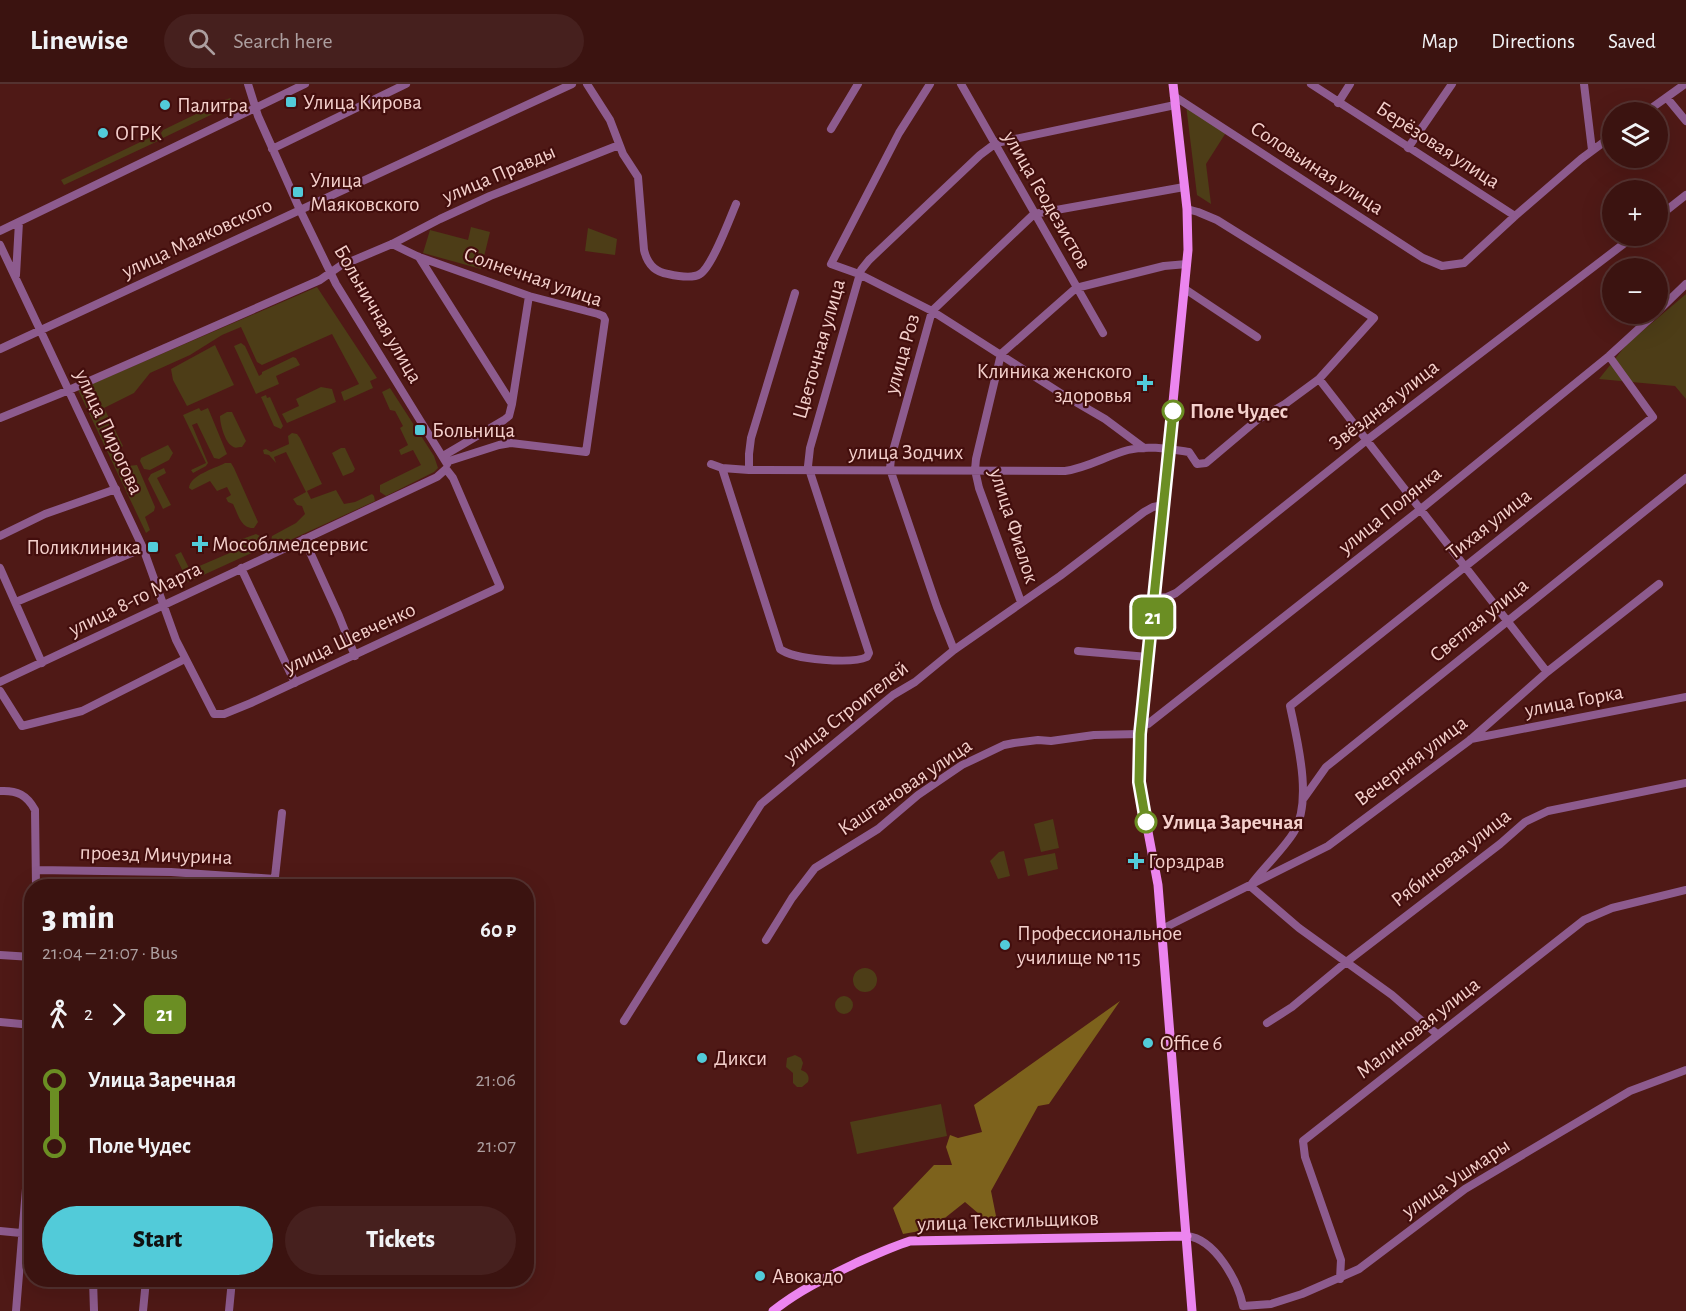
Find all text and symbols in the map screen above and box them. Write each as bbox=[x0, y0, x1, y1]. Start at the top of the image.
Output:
search box bbox=[164, 14, 584, 68]
icon: search bbox=[185, 25, 218, 58]
text: Linewise bbox=[30, 27, 128, 55]
text: Search here bbox=[233, 30, 333, 52]
text: Map bbox=[1422, 31, 1458, 52]
text: Directions bbox=[1491, 31, 1575, 52]
text: Saved bbox=[1608, 31, 1656, 52]
place label: Улица Кирова bbox=[303, 92, 422, 113]
place label: Палитра bbox=[177, 95, 249, 116]
marker: Улица Кирова bbox=[284, 95, 298, 109]
street label: Берёзовая улица bbox=[1372, 97, 1504, 193]
marker: Палитра bbox=[158, 98, 172, 112]
map controls bbox=[1602, 102, 1668, 324]
button: layers bbox=[1602, 102, 1668, 168]
street label: Соловьиная улица bbox=[1247, 117, 1388, 219]
place label: ОГРК bbox=[115, 123, 162, 144]
marker: ОГРК bbox=[96, 126, 110, 140]
street label: улица Геодезистов bbox=[999, 127, 1095, 272]
street label: улица Правды bbox=[438, 141, 559, 208]
place label: Улица Маяковского bbox=[310, 170, 420, 215]
button: + bbox=[1602, 180, 1668, 246]
marker: Улица Маяковского bbox=[291, 185, 305, 199]
street label: улица Маяковского bbox=[118, 194, 275, 282]
street label: Больничная улица bbox=[330, 241, 426, 387]
street label: Солнечная улица bbox=[461, 243, 605, 311]
button: − bbox=[1602, 258, 1668, 324]
street label: Цветочная улица bbox=[789, 276, 849, 421]
street label: улица Роз bbox=[880, 312, 923, 397]
street label: Звёздная улица bbox=[1325, 356, 1443, 454]
place label: Клиника женского здоровья bbox=[976, 361, 1132, 406]
street label: улица Пирогова bbox=[71, 365, 147, 498]
marker: Клиника женского здоровья bbox=[1136, 374, 1154, 392]
marker: Поле Чудес bbox=[1162, 400, 1184, 422]
place label: Поле Чудес bbox=[1190, 401, 1288, 422]
place label: Больница bbox=[432, 420, 516, 441]
marker: Больница bbox=[413, 423, 427, 437]
street label: улица Зодчих bbox=[848, 442, 963, 463]
street label: улица Полянка bbox=[1334, 462, 1446, 558]
street label: улица Фиалок bbox=[985, 465, 1043, 586]
street label: Тихая улица bbox=[1443, 484, 1536, 563]
place label: Мособлмедсервис bbox=[212, 534, 368, 555]
place label: Поликлиника bbox=[26, 537, 141, 558]
marker: Мособлмедсервис bbox=[193, 537, 207, 551]
marker: Поликлиника bbox=[146, 540, 160, 554]
street label: улица 8-го Марта bbox=[65, 558, 205, 641]
street label: Светлая улица bbox=[1426, 574, 1533, 666]
line badge: 21 bbox=[1126, 598, 1180, 636]
street label: улица Шевченко bbox=[280, 599, 419, 678]
text: 21 bbox=[1144, 607, 1162, 628]
street label: улица Строителей bbox=[779, 657, 912, 768]
street label: улица Горка bbox=[1522, 681, 1625, 721]
street label: Вечерняя улица bbox=[1351, 712, 1472, 810]
street label: Каштановая улица bbox=[834, 734, 976, 839]
street label: Рябиновая улица bbox=[1387, 805, 1515, 911]
marker: Улица Заречная bbox=[1135, 811, 1157, 833]
place label: Улица Заречная bbox=[1162, 812, 1304, 833]
street label: проезд Мичурина bbox=[79, 842, 233, 868]
place label: Горздрав bbox=[1148, 851, 1225, 872]
marker: Горздрав bbox=[1129, 854, 1143, 868]
text: 3 min bbox=[42, 902, 115, 935]
text: 60 ₽ bbox=[480, 919, 516, 941]
place label: Профессиональное училище № 115 bbox=[1016, 923, 1182, 968]
marker: Профессиональное училище № 115 bbox=[998, 938, 1012, 952]
text: 21:04 – 21:07 · Bus bbox=[42, 943, 178, 963]
street label: Малиновая улица bbox=[1352, 973, 1484, 1083]
icon: walk bbox=[42, 998, 75, 1031]
icon: forward bbox=[102, 998, 135, 1031]
text: 2 bbox=[84, 1004, 93, 1024]
text: 21 bbox=[156, 1004, 174, 1025]
place label: Office 6 bbox=[1160, 1033, 1222, 1054]
marker: Office 6 bbox=[1141, 1036, 1155, 1050]
place label: Дикси bbox=[714, 1048, 767, 1069]
marker: Дикси bbox=[695, 1051, 709, 1065]
text: Улица Заречная bbox=[88, 1069, 236, 1091]
text: 21:06 bbox=[475, 1070, 516, 1090]
street label: улица Ушмары bbox=[1398, 1134, 1514, 1222]
text: Поле Чудес bbox=[88, 1135, 191, 1157]
text: 21:07 bbox=[477, 1136, 516, 1156]
button: Start bbox=[42, 1206, 273, 1275]
button: Tickets bbox=[285, 1206, 516, 1275]
street label: улица Текстильщиков bbox=[916, 1207, 1099, 1235]
place label: Авокадо bbox=[772, 1266, 843, 1287]
marker: Авокадо bbox=[753, 1269, 767, 1283]

